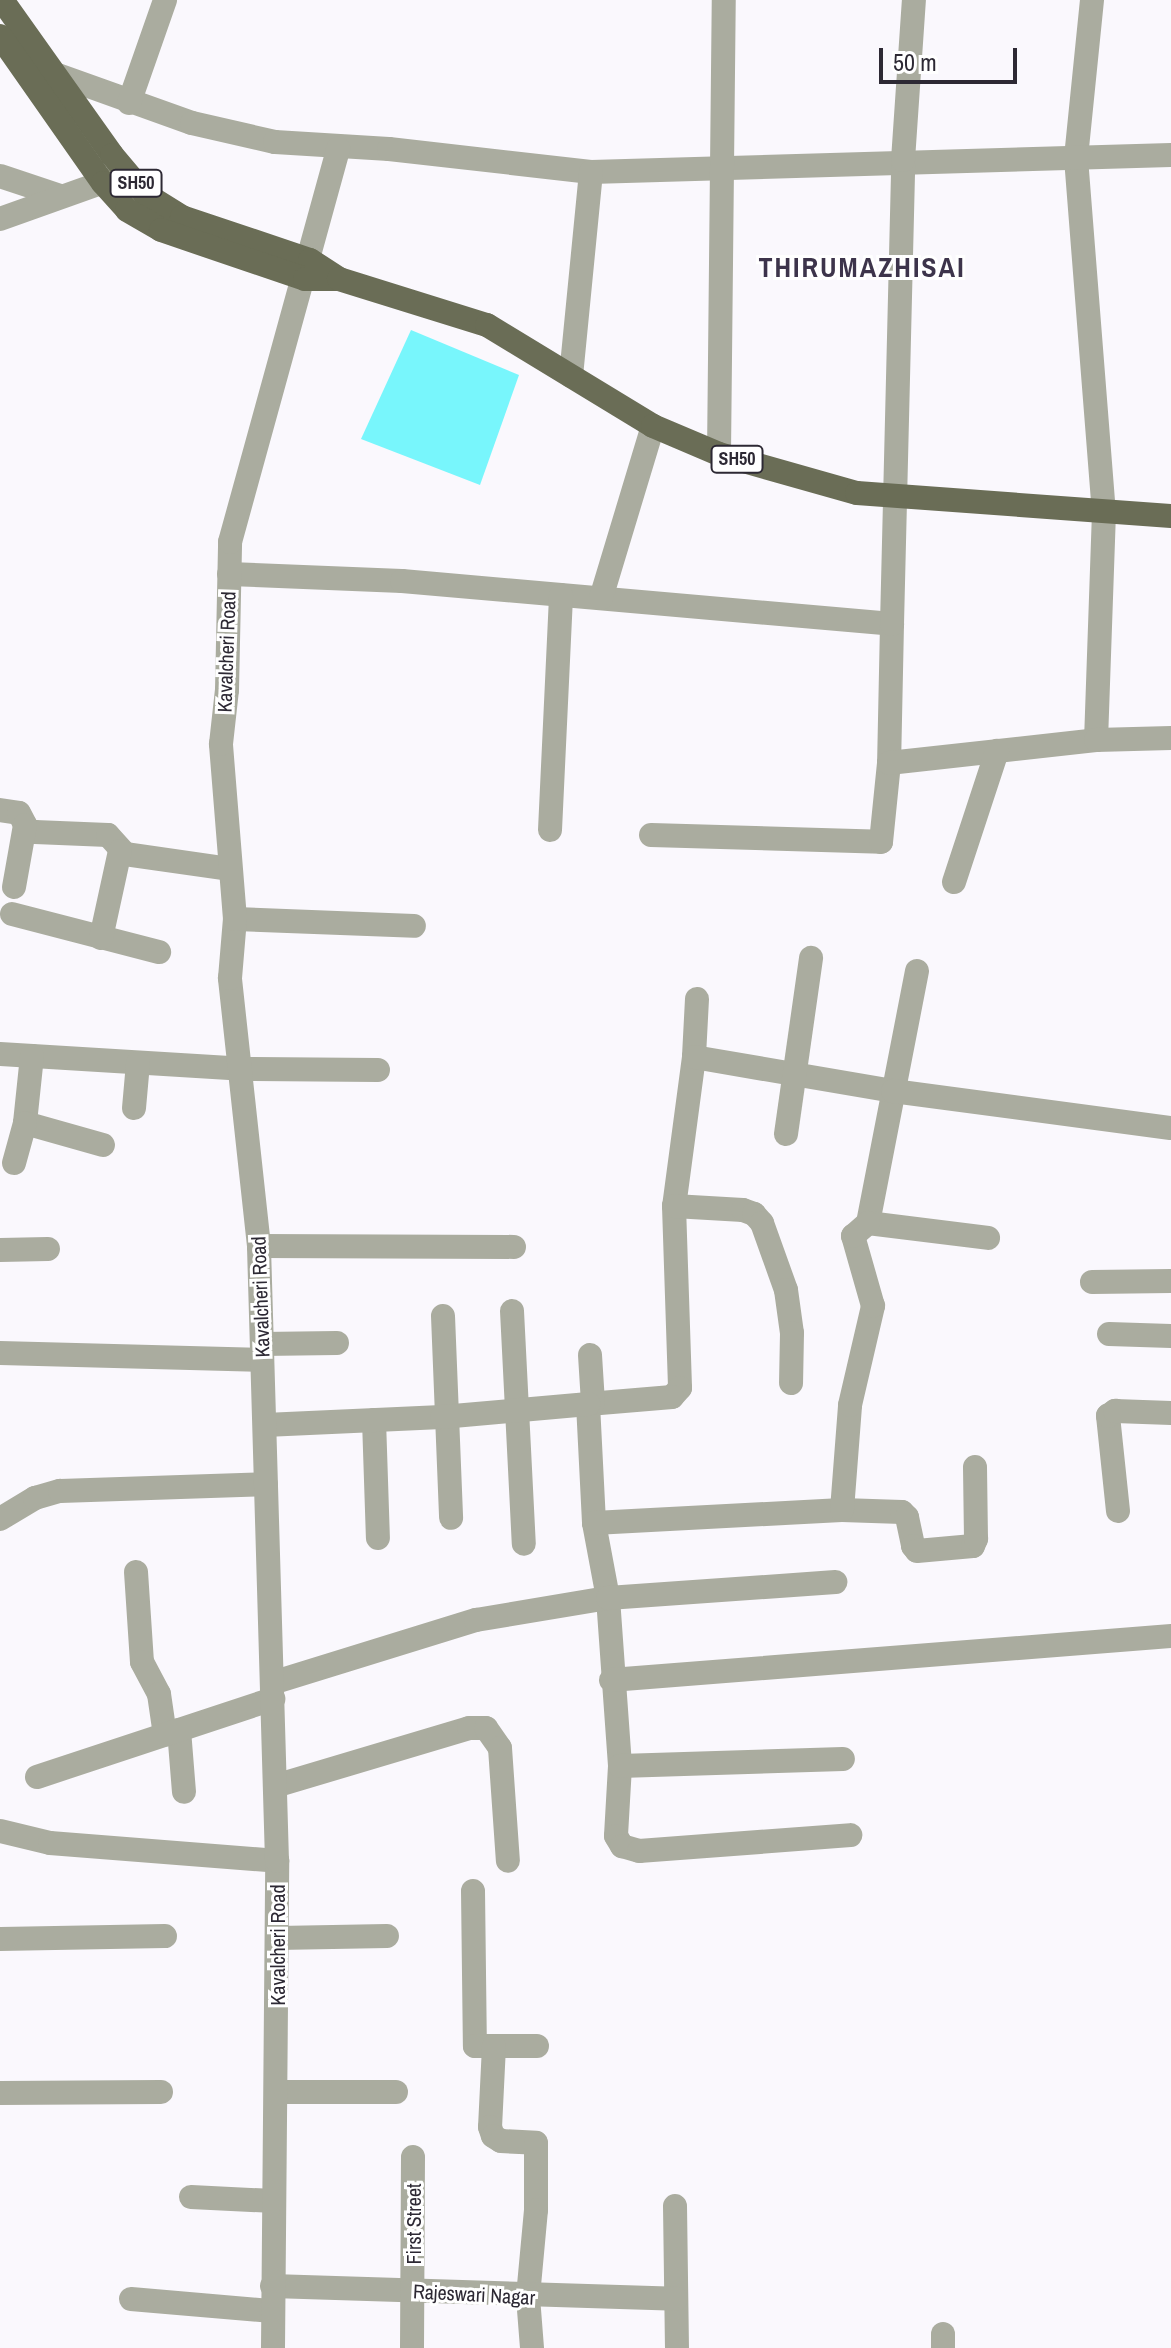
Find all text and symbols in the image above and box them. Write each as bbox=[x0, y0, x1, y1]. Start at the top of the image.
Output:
scale bar bbox=[883, 32, 1021, 82]
text: 50 m bbox=[893, 46, 937, 78]
road number: SH50 bbox=[108, 169, 164, 197]
district label: THIRUMAZHISAI bbox=[758, 250, 966, 284]
road number: SH50 bbox=[709, 445, 765, 473]
street label: Kavalcheri Road bbox=[212, 591, 240, 713]
street label: Kavalcheri Road bbox=[246, 1236, 274, 1358]
street label: Kavalcheri Road bbox=[265, 1884, 289, 2006]
street label: First Street bbox=[401, 2183, 425, 2265]
street label: Rajeswari Nagar bbox=[412, 2279, 536, 2309]

